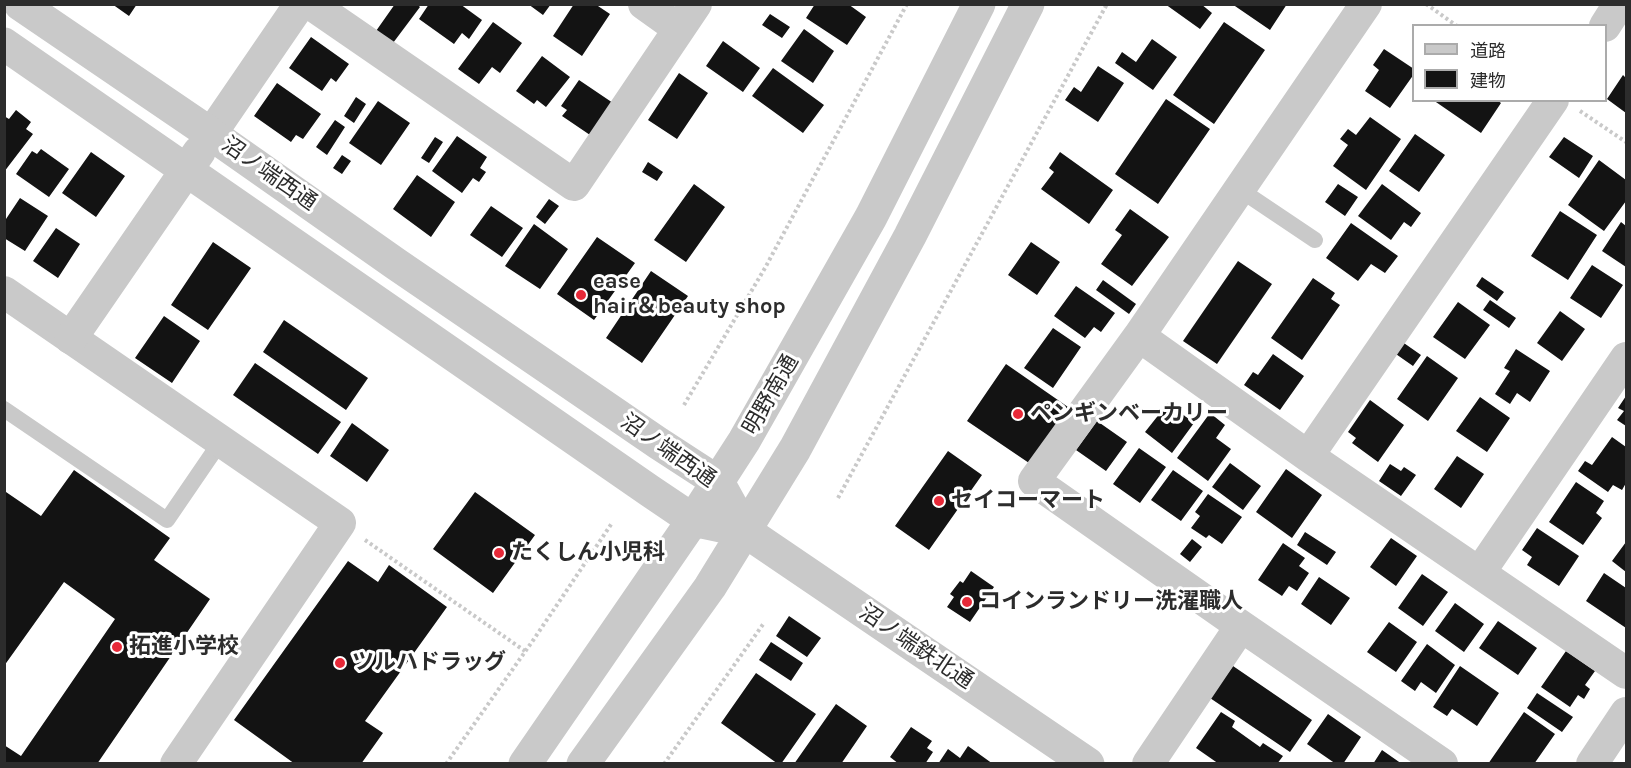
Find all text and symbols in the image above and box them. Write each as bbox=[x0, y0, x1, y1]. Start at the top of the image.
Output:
legend bbox=[1412, 24, 1607, 102]
text: 道路 bbox=[1470, 40, 1506, 62]
text: 建物 bbox=[1470, 70, 1506, 92]
street label: 沼ノ端西通 bbox=[216, 132, 322, 216]
place label: ease hair＆beauty shop bbox=[593, 269, 786, 320]
marker: ease hair＆beauty shop bbox=[574, 288, 588, 302]
street label: 明野南通 bbox=[738, 350, 804, 440]
place label: ペンギンベーカリー bbox=[1030, 401, 1228, 427]
marker: ペンギンベーカリー bbox=[1011, 407, 1025, 421]
street label: 沼ノ端西通 bbox=[615, 409, 721, 493]
place label: セイコーマート bbox=[951, 488, 1105, 514]
marker: セイコーマート bbox=[932, 494, 946, 508]
place label: たくしん小児科 bbox=[511, 540, 665, 566]
marker: たくしん小児科 bbox=[492, 546, 506, 560]
place label: コインランドリー洗濯職人 bbox=[979, 589, 1243, 615]
marker: コインランドリー洗濯職人 bbox=[960, 595, 974, 609]
street label: 沼ノ端鉄北通 bbox=[854, 599, 978, 695]
place label: 拓進小学校 bbox=[129, 634, 239, 660]
marker: 拓進小学校 bbox=[110, 640, 124, 654]
place label: ツルハドラッグ bbox=[352, 650, 506, 676]
marker: ツルハドラッグ bbox=[333, 656, 347, 670]

